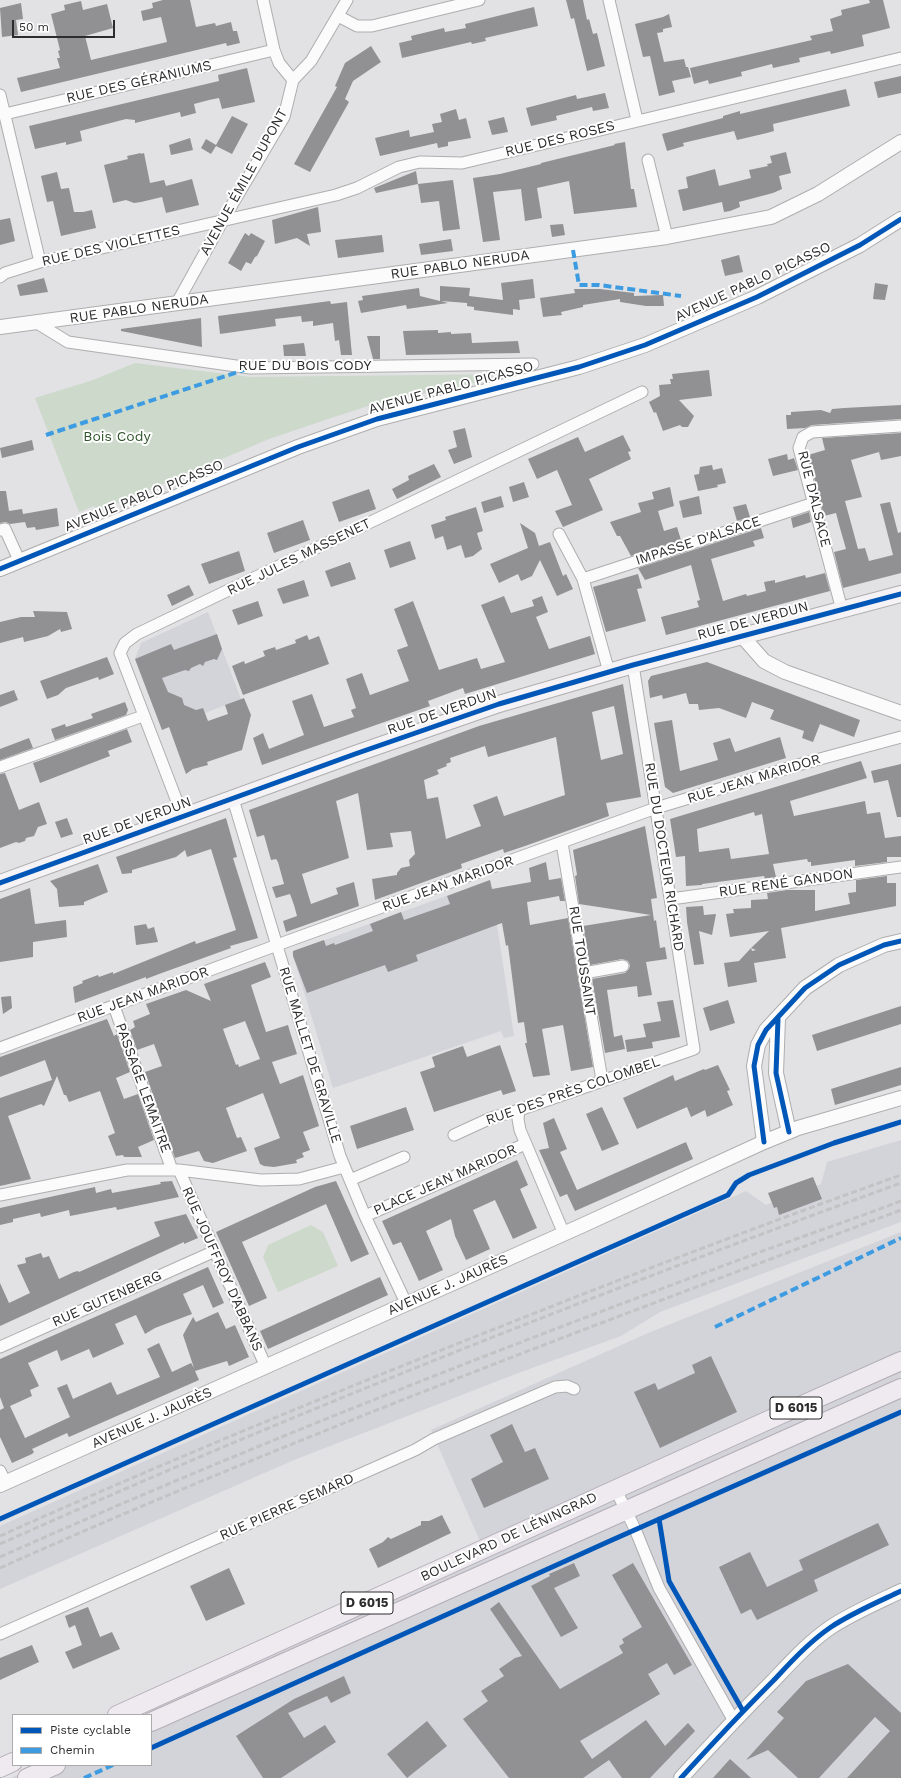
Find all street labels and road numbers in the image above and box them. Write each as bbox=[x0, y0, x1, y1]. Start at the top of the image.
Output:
street label: RUE DES GÉRANIUMS bbox=[65, 57, 213, 107]
street label: AVENUE ÉMILE DUPONT bbox=[197, 106, 291, 258]
street label: RUE DES ROSES bbox=[503, 117, 617, 161]
street label: RUE DES VIOLETTES bbox=[40, 222, 182, 270]
street label: AVENUE PABLO PICASSO bbox=[673, 239, 833, 325]
street label: RUE PABLO NERUDA bbox=[390, 247, 530, 283]
street label: RUE PABLO NERUDA bbox=[69, 291, 209, 327]
street label: RUE DU BOIS CODY bbox=[238, 358, 372, 374]
street label: AVENUE PABLO PICASSO bbox=[367, 358, 535, 418]
street label: RUE D'ALSACE bbox=[794, 449, 834, 549]
street label: AVENUE PABLO PICASSO bbox=[62, 456, 226, 536]
street label: IMPASSE D'ALSACE bbox=[633, 513, 763, 569]
street label: RUE JULES MASSENET bbox=[225, 515, 373, 599]
street label: RUE DE VERDUN bbox=[696, 598, 810, 644]
street label: RUE DE VERDUN bbox=[385, 685, 499, 739]
street label: RUE JEAN MARIDOR bbox=[685, 751, 823, 807]
street label: RUE DU DOCTEUR RICHARD bbox=[641, 761, 687, 953]
street label: RUE DE VERDUN bbox=[80, 794, 194, 848]
street label: RUE JEAN MARIDOR bbox=[380, 852, 516, 916]
street label: RUE RENÉ GANDON bbox=[718, 865, 854, 901]
street label: RUE TOUSSAINT bbox=[565, 905, 599, 1017]
street label: RUE JEAN MARIDOR bbox=[75, 963, 211, 1027]
street label: RUE MALLET DE GRAVILLE bbox=[275, 965, 345, 1145]
street label: PASSAGE LEMAITRE bbox=[112, 1021, 174, 1155]
street label: RUE DES PRÈS COLOMBEL bbox=[484, 1053, 662, 1129]
street label: PLACE JEAN MARIDOR bbox=[371, 1141, 519, 1219]
street label: RUE JOUFFROY D'ABBANS bbox=[178, 1184, 266, 1354]
street label: AVENUE J. JAURÈS bbox=[385, 1251, 511, 1319]
street label: RUE GUTENBERG bbox=[50, 1267, 164, 1331]
street label: AVENUE J. JAURÈS bbox=[89, 1384, 215, 1452]
road number: D 6015 bbox=[770, 1397, 822, 1419]
street label: RUE PIERRE SEMARD bbox=[217, 1470, 357, 1544]
street label: BOULEVARD DE LÉNINGRAD bbox=[418, 1489, 600, 1585]
road number: D 6015 bbox=[341, 1592, 393, 1614]

